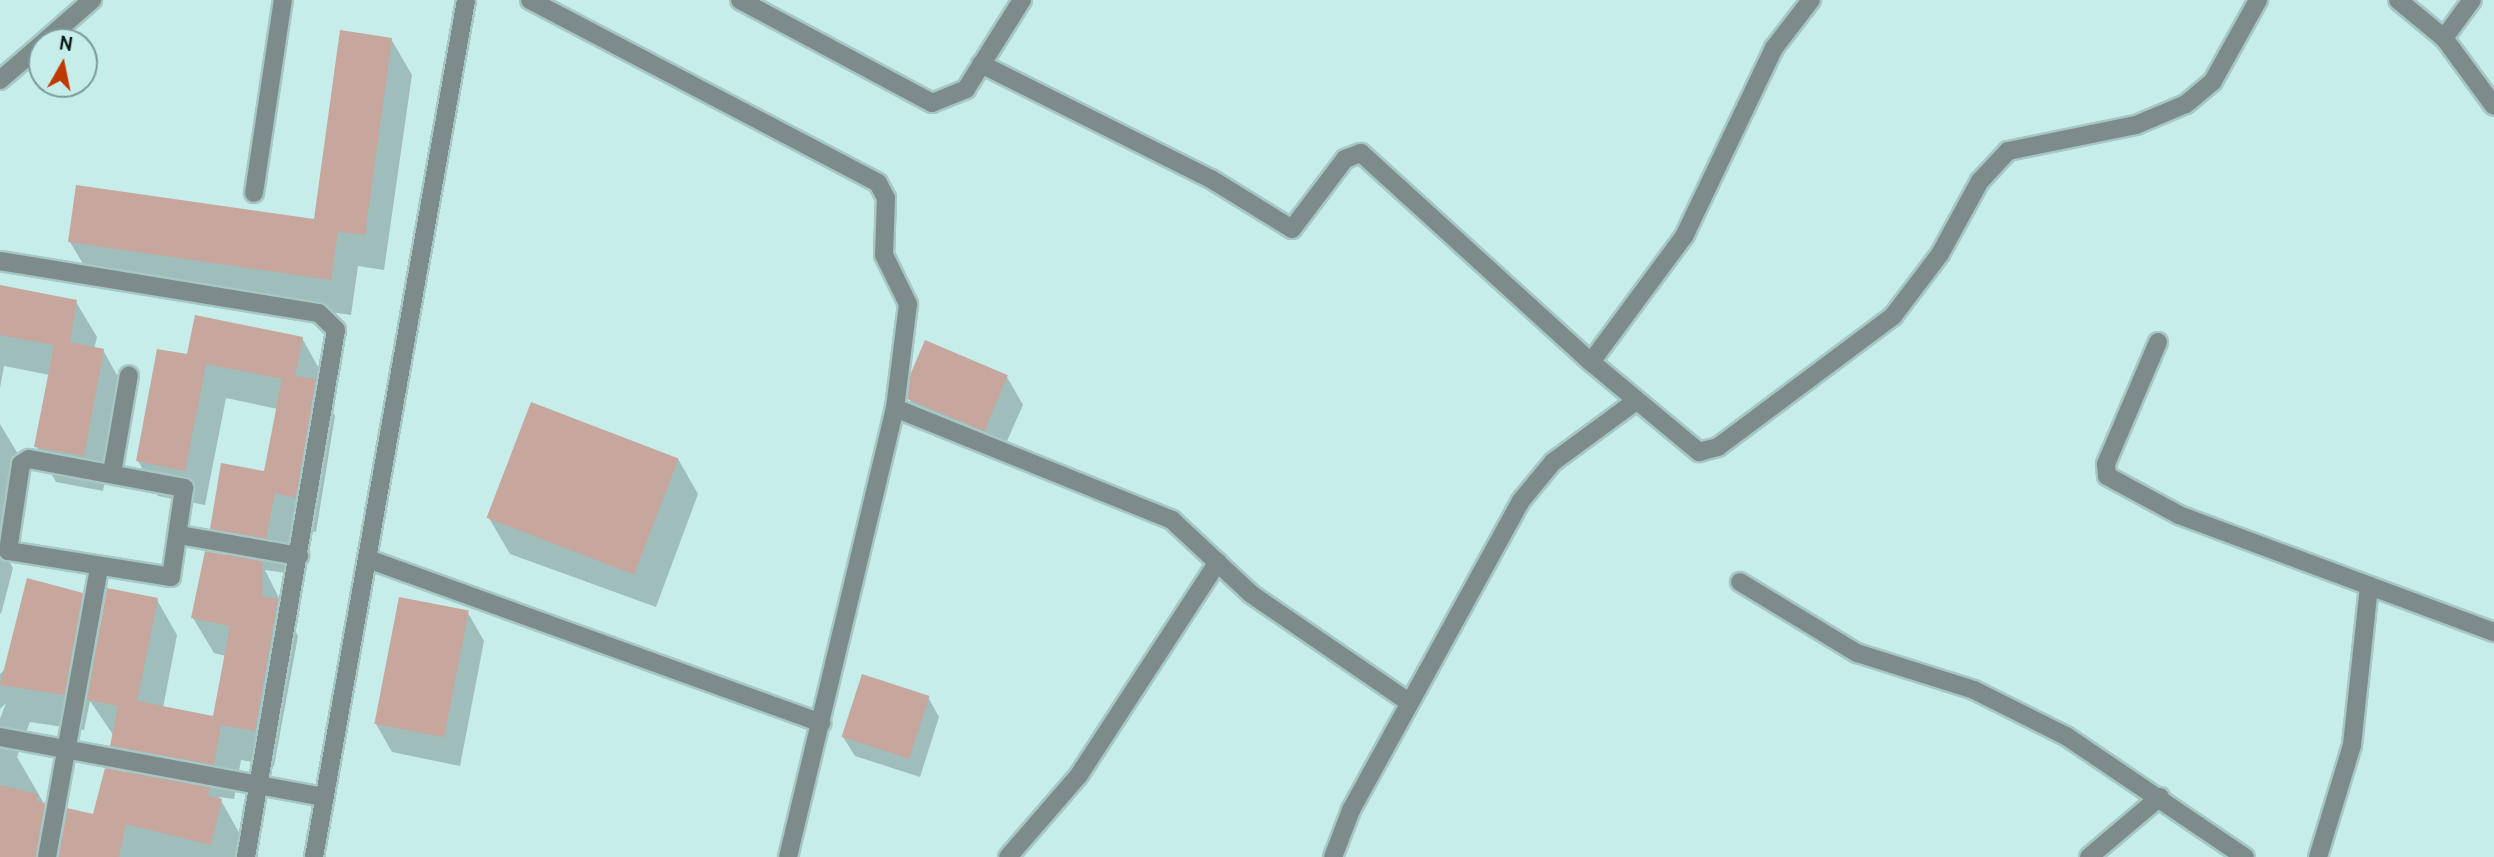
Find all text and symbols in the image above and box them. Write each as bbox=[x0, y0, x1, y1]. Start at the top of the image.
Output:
north arrow bbox=[28, 28, 98, 98]
text: N bbox=[58, 31, 74, 56]

